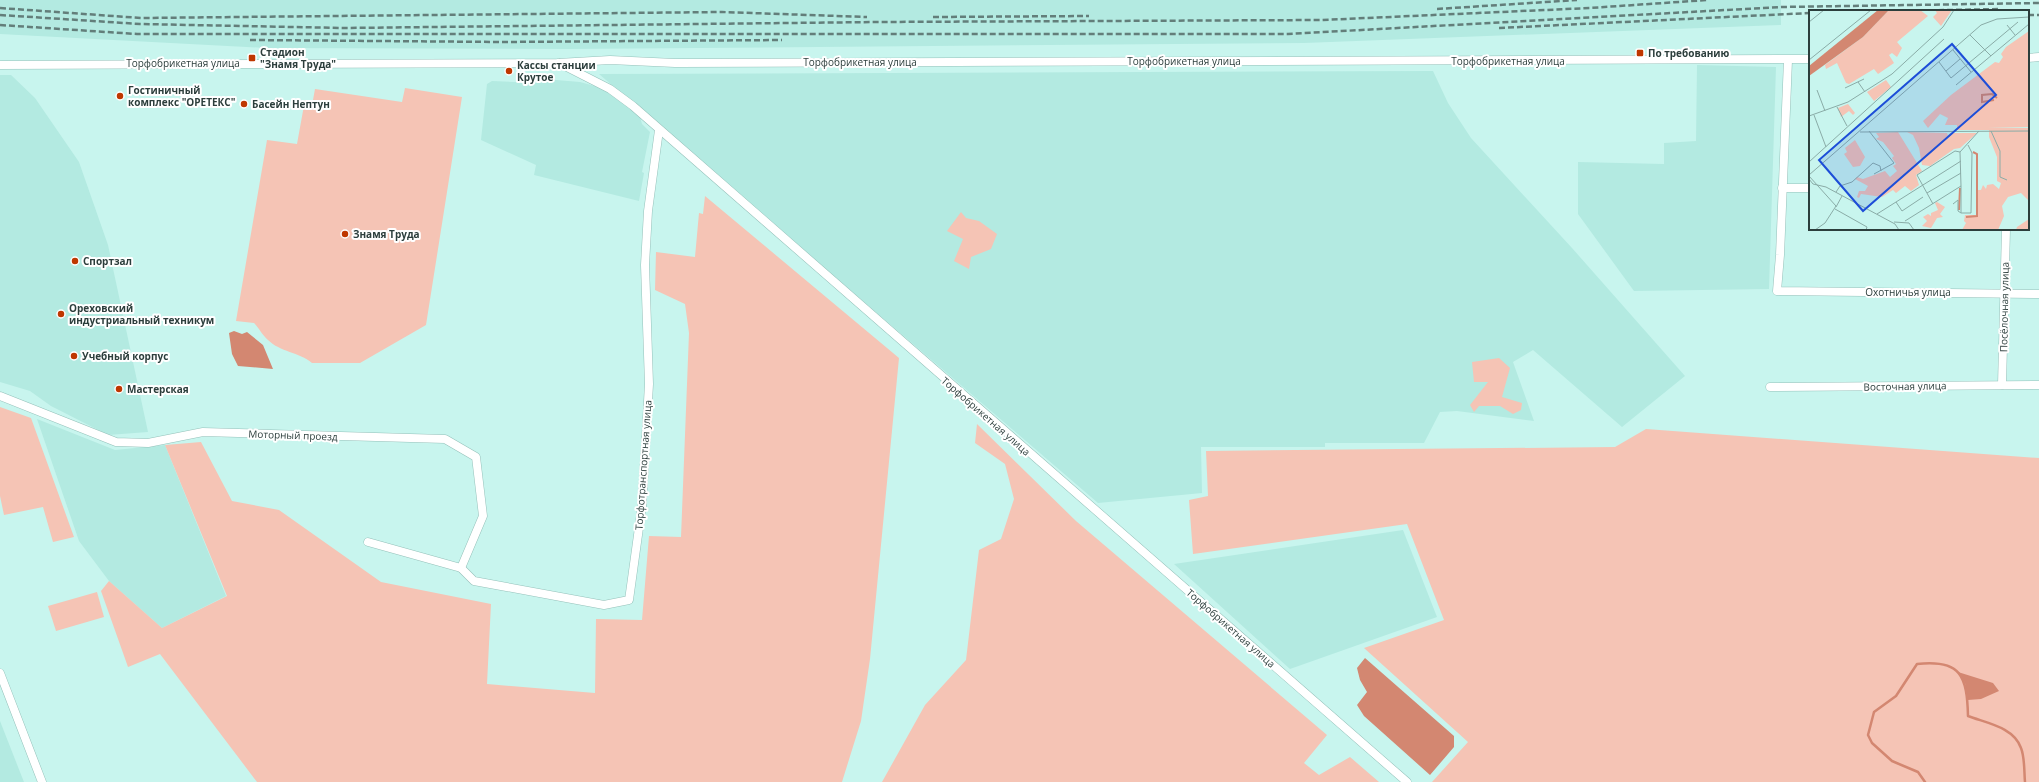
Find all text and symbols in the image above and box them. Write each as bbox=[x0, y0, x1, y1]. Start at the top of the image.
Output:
inset map bbox=[1809, 10, 2029, 230]
place label: Стадион "Знамя Труда" bbox=[260, 45, 336, 71]
place label: По требованию bbox=[1648, 46, 1730, 60]
marker: По требованию bbox=[1635, 48, 1645, 58]
marker: Стадион "Знамя Труда" bbox=[247, 53, 257, 63]
street label: Торфобрикетная улица bbox=[1127, 54, 1241, 68]
street label: Торфобрикетная улица bbox=[1451, 54, 1565, 68]
street label: Торфобрикетная улица bbox=[803, 55, 917, 69]
street label: Торфобрикетная улица bbox=[126, 56, 240, 70]
place label: Кассы станции Крутое bbox=[517, 58, 596, 84]
marker: Кассы станции Крутое bbox=[504, 66, 514, 76]
place label: Гостиничный комплекс "ОРЕТЕКС" bbox=[128, 83, 236, 109]
marker: Гостиничный комплекс "ОРЕТЕКС" bbox=[115, 91, 125, 101]
place label: Басейн Нептун bbox=[252, 97, 330, 111]
marker: Басейн Нептун bbox=[239, 99, 249, 109]
place label: Знамя Труда bbox=[353, 227, 420, 241]
marker: Знамя Труда bbox=[340, 229, 350, 239]
place label: Спортзал bbox=[83, 254, 132, 268]
marker: Спортзал bbox=[70, 256, 80, 266]
street label: Посёлочная улица bbox=[1996, 262, 2012, 352]
street label: Охотничья улица bbox=[1865, 285, 1951, 299]
place label: Ореховский индустриальный техникум bbox=[69, 301, 214, 327]
marker: Ореховский индустриальный техникум bbox=[56, 309, 66, 319]
place label: Учебный корпус bbox=[82, 349, 168, 363]
marker: Учебный корпус bbox=[69, 351, 79, 361]
street label: Торфобрикетная улица bbox=[939, 373, 1033, 459]
street label: Восточная улица bbox=[1863, 378, 1947, 394]
place label: Мастерская bbox=[127, 382, 189, 396]
marker: Мастерская bbox=[114, 384, 124, 394]
street label: Торфотранспортная улица bbox=[631, 400, 655, 530]
street label: Моторный проезд bbox=[248, 426, 338, 444]
street label: Торфобрикетная улица bbox=[1184, 585, 1278, 671]

